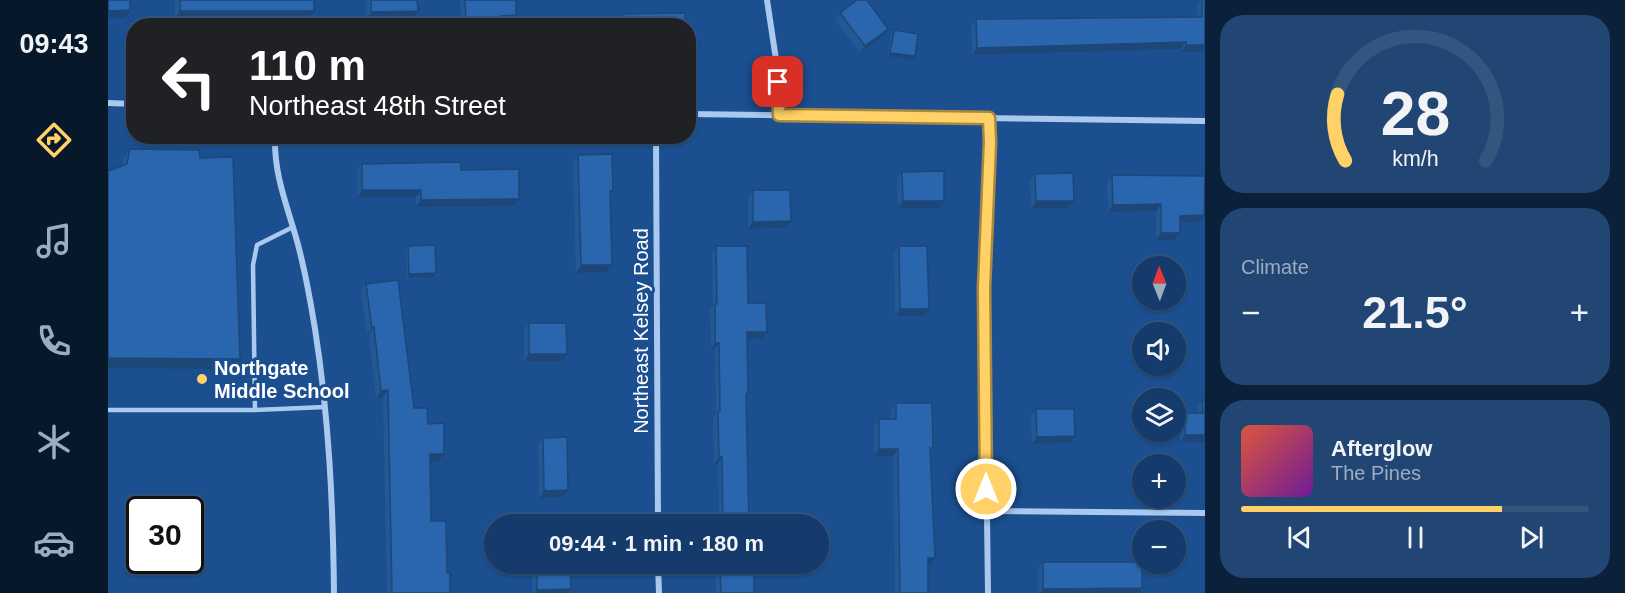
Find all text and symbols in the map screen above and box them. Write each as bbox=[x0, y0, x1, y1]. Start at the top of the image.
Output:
text: 09:43 bbox=[19, 29, 89, 59]
icon: left bbox=[150, 42, 228, 120]
text: 110 m bbox=[249, 42, 366, 89]
pin bbox=[752, 56, 803, 107]
icon: arrive bbox=[761, 65, 794, 98]
text: 28 bbox=[1380, 79, 1450, 148]
text: Northeast 48th Street bbox=[249, 91, 506, 121]
icon: directions bbox=[33, 119, 75, 161]
text: km/h bbox=[1392, 147, 1438, 171]
icon: music bbox=[33, 220, 75, 262]
street label: Northeast Kelsey Road bbox=[630, 228, 652, 434]
north arrow bbox=[1132, 256, 1186, 310]
map controls bbox=[1132, 256, 1186, 574]
text: Climate bbox=[1241, 256, 1309, 278]
text: 21.5° bbox=[1362, 287, 1468, 338]
text: − bbox=[1241, 294, 1260, 331]
text: + bbox=[1570, 294, 1589, 331]
icon: phone bbox=[33, 320, 75, 362]
button: sound bbox=[1132, 322, 1186, 376]
place label: Northgate Middle School bbox=[214, 357, 350, 402]
marker: Northgate Middle School bbox=[195, 372, 209, 386]
button: layers bbox=[1132, 388, 1186, 442]
icon: climate bbox=[33, 421, 75, 463]
text: Afterglow bbox=[1331, 436, 1432, 461]
button: + bbox=[1132, 454, 1186, 508]
position arrow bbox=[954, 457, 1018, 521]
text: The Pines bbox=[1331, 462, 1421, 484]
speed limit sign: 30 bbox=[126, 496, 204, 574]
button: − bbox=[1132, 520, 1186, 574]
icon: previous bbox=[1283, 521, 1316, 554]
icon: pause bbox=[1399, 521, 1432, 554]
icon: next bbox=[1515, 521, 1548, 554]
icon: car bbox=[33, 522, 75, 564]
text: 09:44 · 1 min · 180 m bbox=[549, 531, 764, 556]

